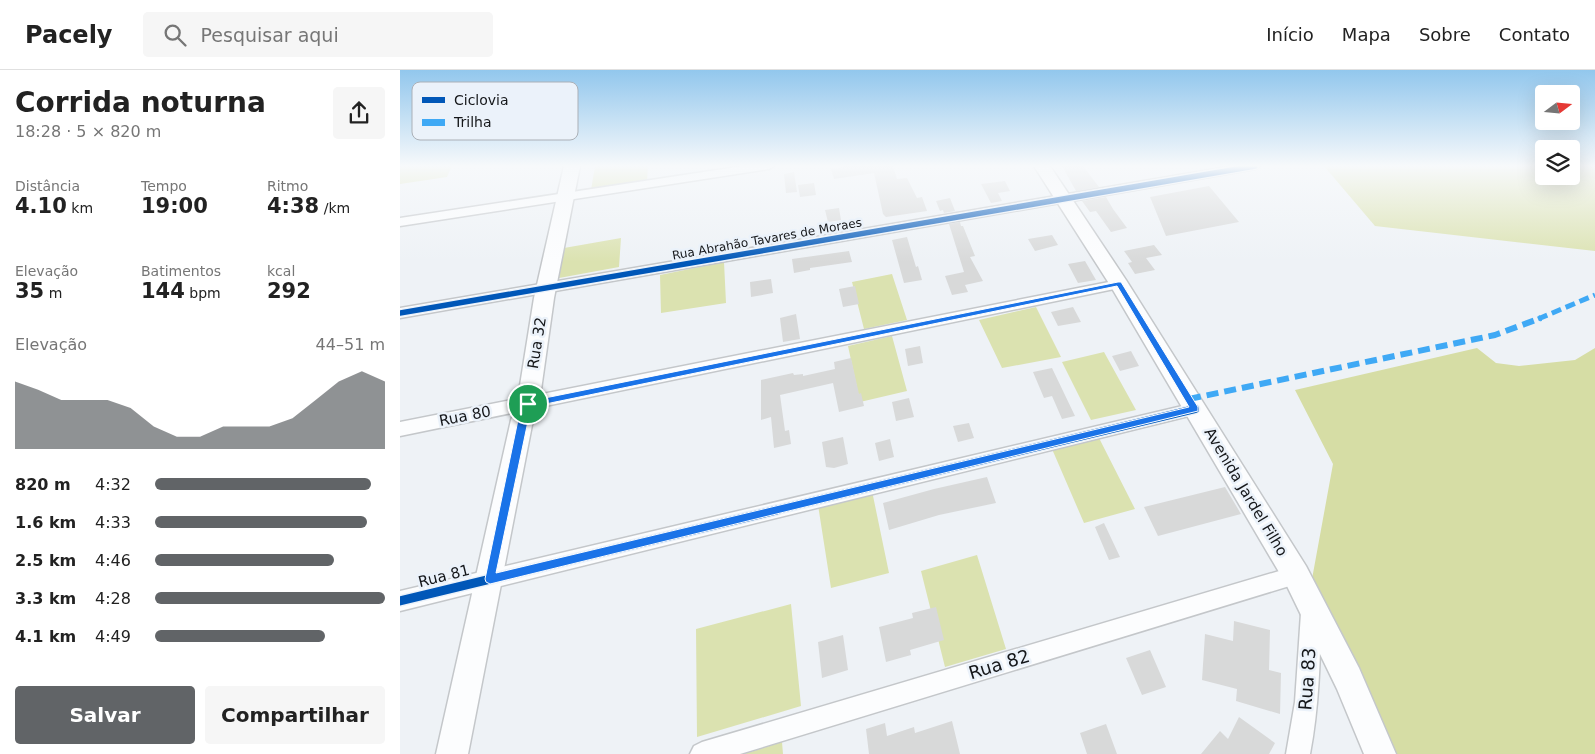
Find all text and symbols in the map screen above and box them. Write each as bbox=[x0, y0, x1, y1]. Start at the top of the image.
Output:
search box bbox=[143, 12, 493, 57]
text: Pacely bbox=[25, 21, 113, 49]
icon: search bbox=[161, 21, 189, 49]
text: Pesquisar aqui bbox=[201, 24, 339, 46]
text: Início bbox=[1266, 24, 1314, 45]
text: Mapa bbox=[1342, 24, 1391, 45]
text: Sobre bbox=[1419, 24, 1471, 45]
text: Contato bbox=[1499, 24, 1570, 45]
legend bbox=[412, 82, 578, 140]
north arrow bbox=[1535, 85, 1580, 130]
map controls bbox=[1535, 85, 1580, 185]
text: Corrida noturna bbox=[15, 86, 266, 119]
button: share bbox=[333, 87, 385, 139]
text: Ciclovia bbox=[454, 92, 509, 108]
text: Trilha bbox=[453, 114, 491, 130]
text: 18:28 · 5 × 820 m bbox=[15, 122, 161, 141]
button: layers bbox=[1535, 140, 1580, 185]
text: Distância bbox=[15, 178, 80, 194]
text: Tempo bbox=[141, 178, 187, 194]
text: Ritmo bbox=[267, 178, 308, 194]
text: 4.10 bbox=[15, 194, 67, 218]
text: 19:00 bbox=[141, 194, 208, 218]
text: 4:38 bbox=[267, 194, 319, 218]
text: km bbox=[67, 200, 93, 216]
text: /km bbox=[319, 200, 350, 216]
street label: Rua Abrahão Tavares de Moraes bbox=[671, 215, 863, 263]
text: Elevação bbox=[15, 263, 78, 279]
text: Batimentos bbox=[141, 263, 221, 279]
text: kcal bbox=[267, 263, 295, 279]
text: 35 bbox=[15, 279, 44, 303]
text: 144 bbox=[141, 279, 185, 303]
text: 292 bbox=[267, 279, 311, 303]
text: m bbox=[44, 285, 62, 301]
text: bpm bbox=[185, 285, 221, 301]
street label: Rua 32 bbox=[524, 316, 550, 370]
text: Elevação bbox=[15, 335, 87, 354]
text: 44–51 m bbox=[316, 335, 385, 354]
pin bbox=[507, 383, 549, 425]
icon: arrive bbox=[514, 390, 542, 418]
street label: Rua 80 bbox=[438, 402, 492, 430]
street label: Avenida Jardel Filho bbox=[1201, 425, 1291, 559]
text: 820 m bbox=[15, 475, 71, 494]
text: 4:32 bbox=[95, 475, 131, 494]
text: 1.6 km bbox=[15, 513, 76, 532]
text: 4:33 bbox=[95, 513, 131, 532]
text: 2.5 km bbox=[15, 551, 76, 570]
text: 4:46 bbox=[95, 551, 131, 570]
street label: Rua 81 bbox=[416, 561, 472, 591]
text: 3.3 km bbox=[15, 589, 76, 608]
text: 4:28 bbox=[95, 589, 131, 608]
text: 4.1 km bbox=[15, 627, 76, 646]
text: 4:49 bbox=[95, 627, 131, 646]
street label: Rua 82 bbox=[966, 645, 1032, 683]
street label: Rua 83 bbox=[1294, 647, 1320, 711]
button: Salvar bbox=[15, 686, 195, 744]
button: Compartilhar bbox=[205, 686, 385, 744]

